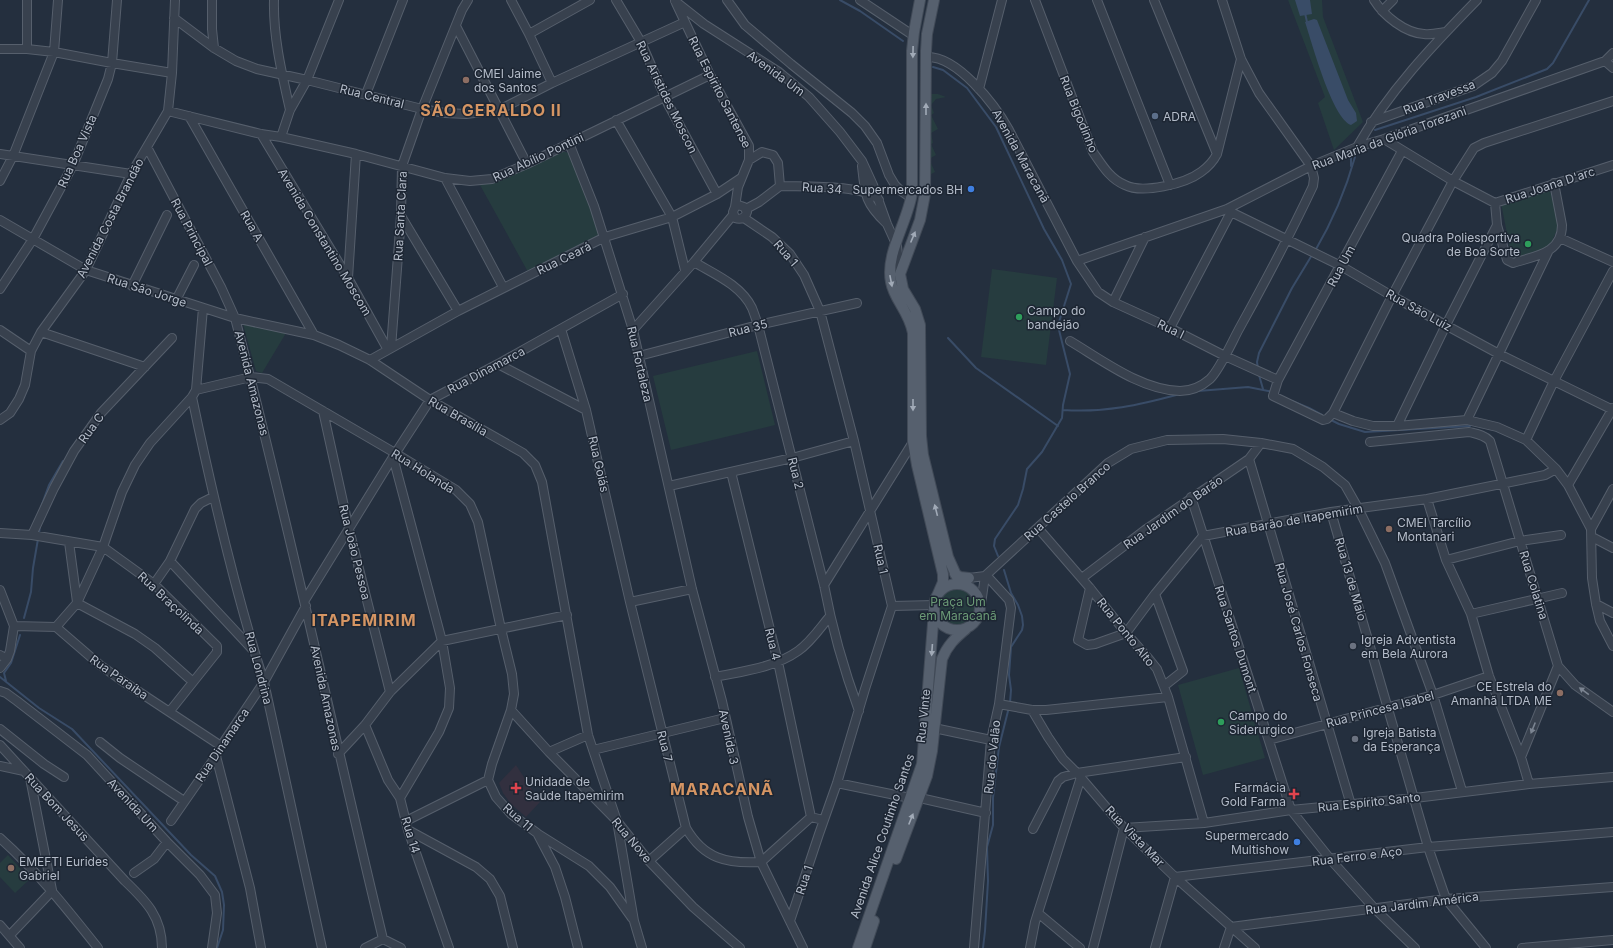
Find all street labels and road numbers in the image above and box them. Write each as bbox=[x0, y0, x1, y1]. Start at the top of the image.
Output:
street label: Rua Espírito Santense bbox=[685, 34, 755, 150]
street label: Rua Arístides Moscon bbox=[633, 38, 701, 156]
street label: Avenida Um bbox=[744, 47, 808, 99]
street label: Rua Bigodinho bbox=[1057, 73, 1101, 155]
street label: Rua Travessa bbox=[1401, 76, 1477, 118]
street label: Rua Central bbox=[338, 81, 406, 111]
street label: Rua Maria da Glória Torezani bbox=[1310, 103, 1468, 173]
street label: Avenida Maracanã bbox=[989, 107, 1053, 205]
street label: Rua Boa Vista bbox=[54, 112, 100, 190]
street label: Rua Abílio Pontini bbox=[490, 129, 586, 185]
street label: Avenida Costa Brandão bbox=[73, 156, 147, 280]
street label: Rua Joana D'arc bbox=[1503, 163, 1597, 207]
street label: Avenida Constantino Moscom bbox=[275, 166, 375, 318]
street label: Rua Santa Clara bbox=[390, 171, 410, 261]
street label: Rua 34 bbox=[801, 179, 843, 197]
street label: Rua Principal bbox=[168, 196, 216, 268]
street label: Rua A bbox=[237, 208, 267, 244]
street label: Rua 1 bbox=[771, 237, 801, 269]
street label: Rua Ceará bbox=[534, 238, 594, 278]
street label: Rua Um bbox=[1324, 243, 1358, 289]
street label: Rua São Jorge bbox=[105, 270, 189, 310]
street label: Rua São Luiz bbox=[1383, 286, 1455, 334]
street label: Rua 35 bbox=[727, 316, 769, 340]
street label: Rua I bbox=[1155, 316, 1187, 342]
street label: Rua Fortaleza bbox=[624, 325, 656, 403]
street label: Avenida Amazonas bbox=[232, 329, 272, 437]
street label: Rua Dinamarca bbox=[445, 343, 527, 397]
street label: Rua Brasília bbox=[426, 393, 490, 439]
street label: Rua C bbox=[75, 410, 107, 446]
street label: Rua Goiás bbox=[585, 435, 613, 493]
street label: Rua Holanda bbox=[389, 446, 457, 496]
street label: Rua 2 bbox=[785, 456, 807, 490]
street label: Rua Castelo Branco bbox=[1021, 458, 1113, 544]
street label: Rua Jardim do Barão bbox=[1120, 472, 1226, 552]
street label: Rua Barão de Itapemirim bbox=[1224, 501, 1364, 539]
street label: Rua João Pessoa bbox=[336, 503, 374, 601]
street label: Rua 13 de Maio bbox=[1332, 536, 1370, 622]
street label: Rua 1 bbox=[870, 543, 892, 575]
street label: Rua Colatina bbox=[1516, 549, 1552, 621]
street label: Rua José Carlos Fonseca bbox=[1272, 561, 1326, 703]
street label: Rua Braçolinda bbox=[135, 569, 207, 637]
street label: Rua Santos Dumont bbox=[1212, 584, 1260, 694]
street label: Rua Ponto Alto bbox=[1094, 595, 1158, 669]
street label: Rua 4 bbox=[762, 626, 784, 662]
street label: Rua Londrina bbox=[242, 630, 276, 706]
street label: Avenida Amazonas bbox=[307, 644, 345, 752]
street label: Rua Paraíba bbox=[87, 651, 151, 703]
street label: Rua Princesa Isabel bbox=[1324, 687, 1436, 731]
street label: Rua Vinte bbox=[913, 688, 933, 744]
street label: Rua Dinamarca bbox=[192, 705, 252, 785]
street label: Avenida 3 bbox=[716, 708, 742, 766]
street label: Rua do Valão bbox=[981, 719, 1003, 795]
street label: Rua 7 bbox=[654, 729, 676, 763]
street label: Avenida Alice Coutinho Santos bbox=[847, 752, 917, 920]
street label: Rua Bom Jesus bbox=[22, 770, 92, 844]
street label: Avenida Um bbox=[104, 775, 162, 835]
street label: Rua Espírito Santo bbox=[1317, 789, 1421, 815]
street label: Rua 11 bbox=[500, 800, 536, 834]
street label: Rua Vista Mar bbox=[1102, 802, 1168, 870]
street label: Rua Nove bbox=[609, 814, 655, 866]
street label: Rua 14 bbox=[398, 815, 424, 855]
street label: Rua Ferro e Aço bbox=[1311, 843, 1403, 869]
street label: Rua 1 bbox=[792, 864, 816, 896]
street label: Rua Jardim América bbox=[1364, 889, 1480, 917]

